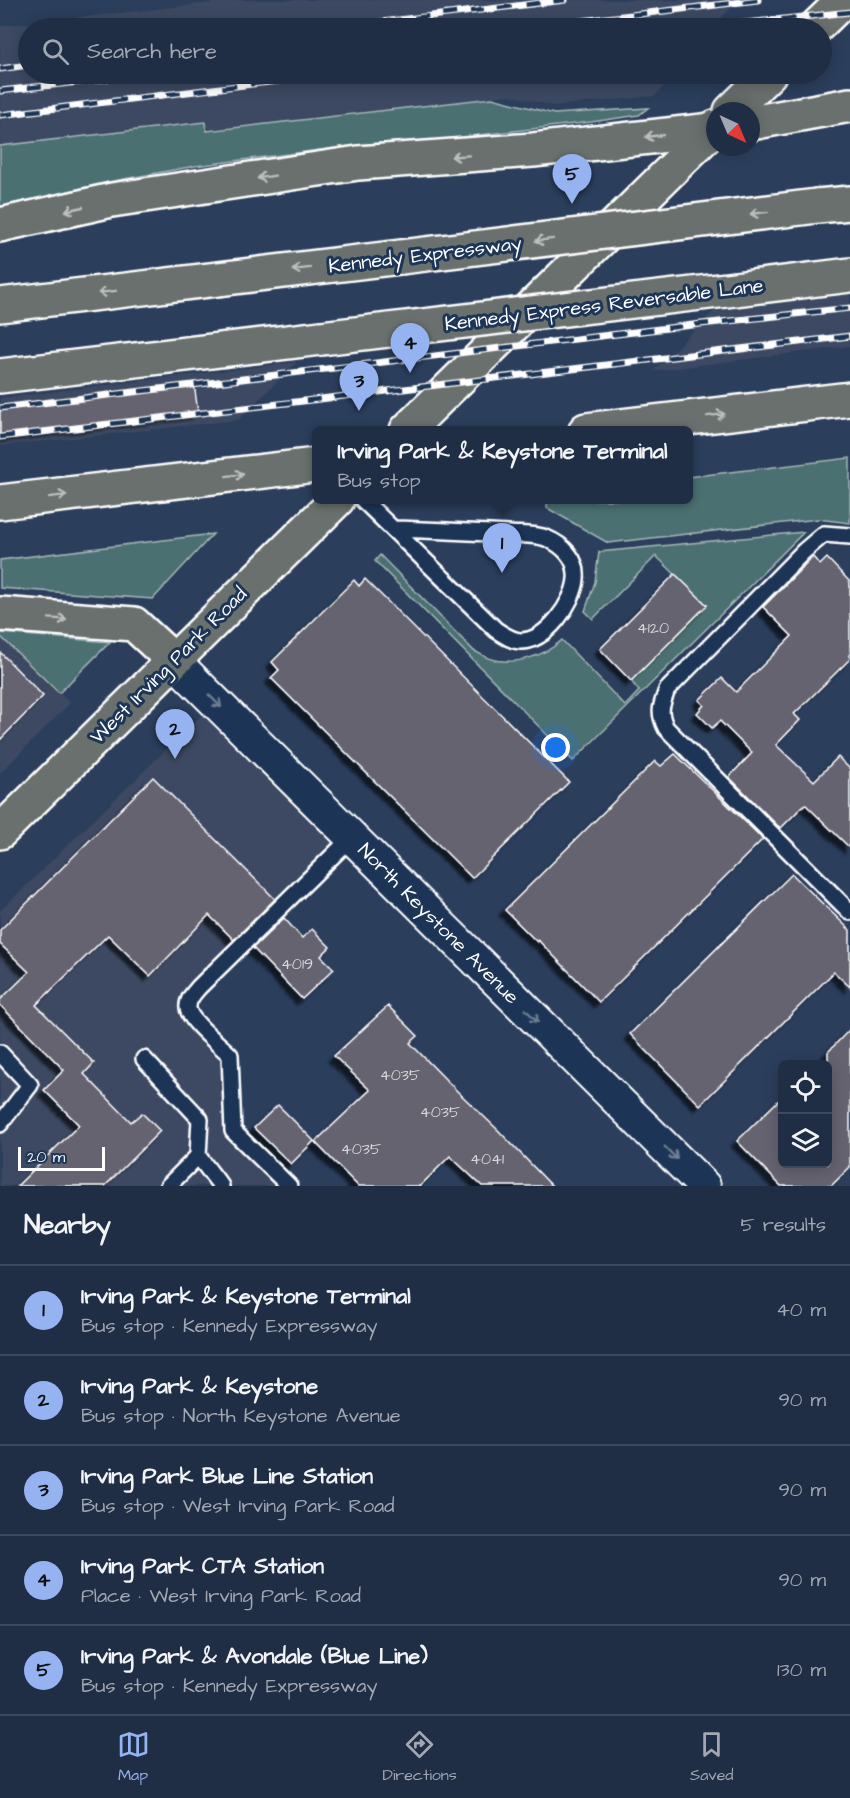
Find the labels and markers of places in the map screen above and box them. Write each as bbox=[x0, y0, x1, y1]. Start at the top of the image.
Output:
pin: 5 bbox=[552, 154, 592, 204]
pin: 4 bbox=[390, 324, 430, 373]
pin: 3 bbox=[340, 362, 378, 411]
pin: 1 bbox=[482, 524, 522, 573]
pin: 2 bbox=[156, 710, 195, 759]

